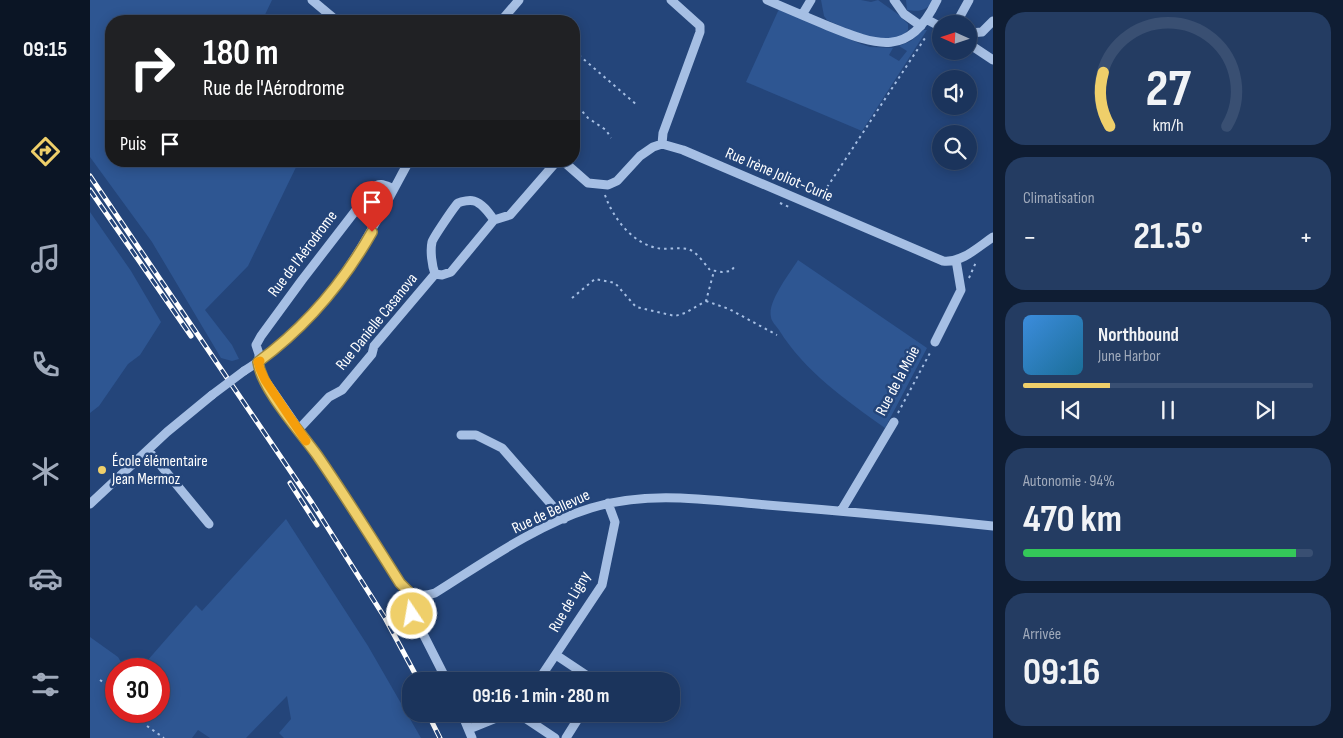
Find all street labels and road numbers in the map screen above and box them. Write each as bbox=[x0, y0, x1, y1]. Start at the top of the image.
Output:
street label: Rue Irène Joliot-Curie bbox=[722, 144, 836, 206]
street label: Rue de l'Aérodrome bbox=[264, 207, 342, 301]
street label: Rue Danielle Casanova bbox=[332, 270, 422, 374]
street label: Rue de la Moie bbox=[872, 343, 924, 419]
street label: Rue de Bellevue bbox=[509, 486, 593, 538]
street label: Rue de Ligny bbox=[545, 568, 595, 636]

